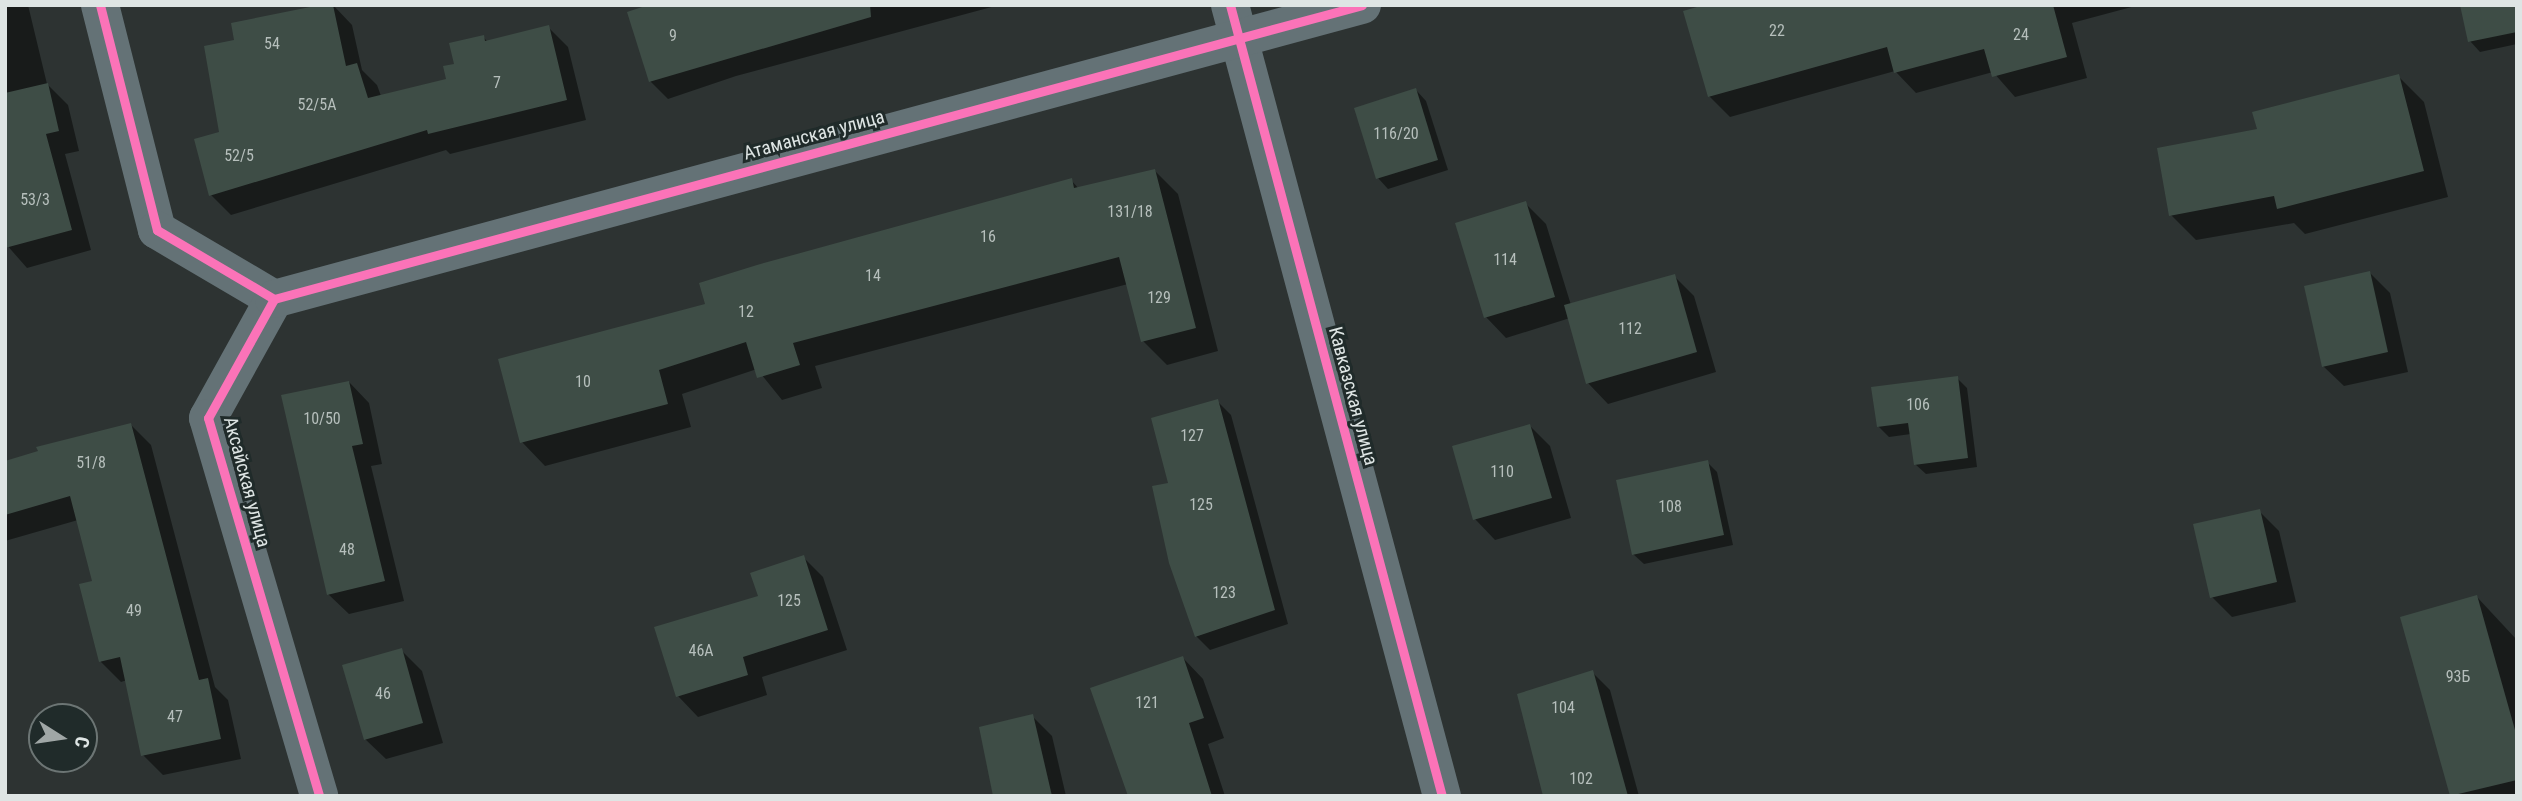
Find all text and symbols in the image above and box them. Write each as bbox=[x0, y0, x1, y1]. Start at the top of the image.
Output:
house number: 22 bbox=[1769, 21, 1785, 41]
house number: 24 bbox=[2013, 25, 2029, 45]
house number: 9 bbox=[669, 26, 677, 46]
house number: 54 bbox=[264, 34, 280, 54]
house number: 7 bbox=[493, 73, 501, 93]
house number: 52/5А bbox=[298, 95, 336, 115]
street label: Атаманская улица bbox=[741, 105, 887, 165]
house number: 116/20 bbox=[1373, 124, 1419, 144]
house number: 52/5 bbox=[224, 146, 254, 166]
house number: 53/3 bbox=[20, 190, 50, 210]
house number: 131/18 bbox=[1107, 202, 1153, 222]
house number: 16 bbox=[980, 227, 996, 247]
house number: 114 bbox=[1493, 250, 1517, 270]
house number: 14 bbox=[865, 266, 881, 286]
house number: 129 bbox=[1147, 288, 1171, 308]
house number: 12 bbox=[738, 302, 754, 322]
house number: 112 bbox=[1618, 319, 1642, 339]
street label: Кавказская улица bbox=[1324, 324, 1382, 468]
house number: 10 bbox=[575, 372, 591, 392]
house number: 106 bbox=[1906, 395, 1930, 415]
house number: 10/50 bbox=[303, 409, 341, 429]
street label: Аксайская улица bbox=[219, 414, 275, 550]
house number: 127 bbox=[1180, 426, 1204, 446]
house number: 51/8 bbox=[76, 453, 106, 473]
house number: 110 bbox=[1490, 462, 1514, 482]
house number: 125 bbox=[1189, 495, 1213, 515]
house number: 108 bbox=[1658, 497, 1682, 517]
house number: 48 bbox=[339, 540, 355, 560]
house number: 123 bbox=[1212, 583, 1236, 603]
house number: 125 bbox=[777, 591, 801, 611]
house number: 49 bbox=[126, 601, 142, 621]
house number: 46А bbox=[688, 641, 714, 661]
house number: 93Б bbox=[2446, 667, 2470, 687]
house number: 46 bbox=[375, 684, 391, 704]
house number: 121 bbox=[1135, 693, 1159, 713]
house number: 104 bbox=[1551, 698, 1575, 718]
north arrow bbox=[28, 703, 98, 773]
house number: 47 bbox=[167, 707, 183, 727]
text: С bbox=[70, 734, 94, 750]
house number: 102 bbox=[1569, 769, 1593, 789]

